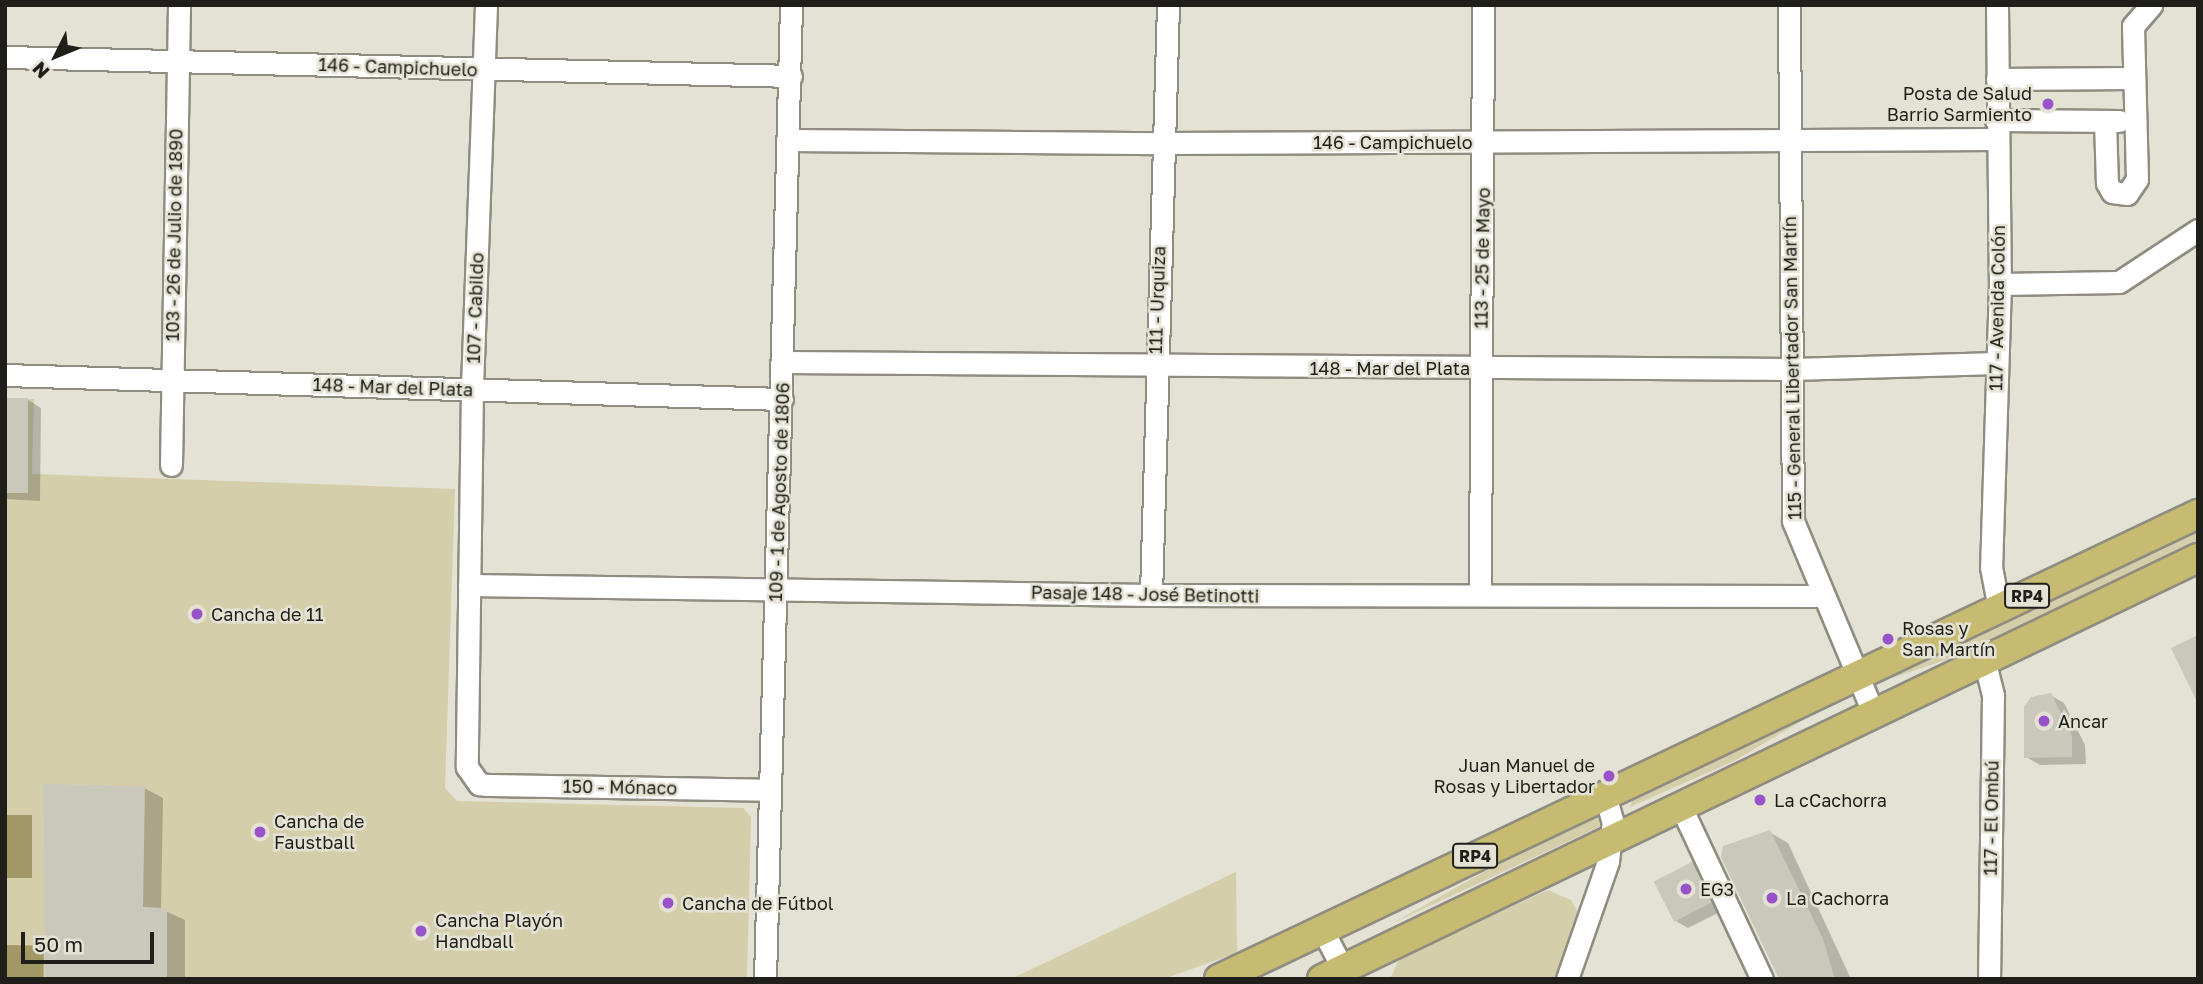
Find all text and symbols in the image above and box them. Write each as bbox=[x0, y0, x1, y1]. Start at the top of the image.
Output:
north arrow bbox=[21, 21, 91, 91]
street label: 146 - Campichuelo bbox=[318, 53, 478, 81]
text: N bbox=[27, 58, 54, 84]
place label: Posta de Salud Barrio Sarmiento bbox=[1887, 83, 2032, 126]
marker: Posta de Salud Barrio Sarmiento bbox=[2038, 94, 2058, 114]
street label: 103 - 26 de Julio de 1890 bbox=[161, 129, 187, 341]
street label: 146 - Campichuelo bbox=[1313, 131, 1473, 153]
street label: 113 - 25 de Mayo bbox=[1470, 187, 1494, 329]
street label: 115 - General Libertador San Martín bbox=[1779, 216, 1805, 520]
street label: 117 - Avenida Colón bbox=[1985, 225, 2009, 391]
street label: 111 - Urquiza bbox=[1144, 246, 1170, 354]
street label: 107 - Cabildo bbox=[462, 252, 488, 364]
street label: 148 - Mar del Plata bbox=[1310, 357, 1470, 379]
street label: 148 - Mar del Plata bbox=[312, 373, 474, 401]
street label: 109 - 1 de Agosto de 1806 bbox=[764, 382, 794, 602]
street label: Pasaje 148 - José Betinotti bbox=[1031, 581, 1259, 607]
road number: RP4 bbox=[2002, 583, 2052, 608]
place label: Cancha de 11 bbox=[211, 603, 323, 625]
marker: Cancha de 11 bbox=[189, 606, 205, 622]
place label: Rosas y San Martín bbox=[1902, 618, 1995, 660]
marker: Rosas y San Martín bbox=[1880, 631, 1896, 647]
place label: Ancar bbox=[2058, 710, 2108, 732]
marker: Ancar bbox=[2036, 713, 2052, 729]
place label: Juan Manuel de Rosas y Libertador bbox=[1434, 755, 1595, 798]
street label: 117 - El Ombú bbox=[1979, 760, 2003, 876]
marker: Juan Manuel de Rosas y Libertador bbox=[1601, 768, 1617, 784]
street label: 150 - Mónaco bbox=[563, 775, 677, 799]
place label: La cCachorra bbox=[1774, 789, 1887, 811]
marker: La cCachorra bbox=[1752, 792, 1768, 808]
place label: Cancha de Faustball bbox=[274, 811, 365, 854]
marker: Cancha de Faustball bbox=[252, 824, 268, 840]
road number: RP4 bbox=[1450, 844, 1500, 869]
place label: EG3 bbox=[1700, 878, 1734, 900]
marker: EG3 bbox=[1678, 881, 1694, 897]
place label: La Cachorra bbox=[1786, 887, 1889, 909]
marker: La Cachorra bbox=[1764, 890, 1780, 906]
place label: Cancha de Fútbol bbox=[682, 892, 833, 914]
marker: Cancha de Fútbol bbox=[660, 895, 676, 911]
place label: Cancha Playón Handball bbox=[435, 910, 563, 953]
scale bar bbox=[24, 918, 158, 962]
marker: Cancha Playón Handball bbox=[413, 923, 429, 939]
text: 50 m bbox=[34, 931, 83, 957]

